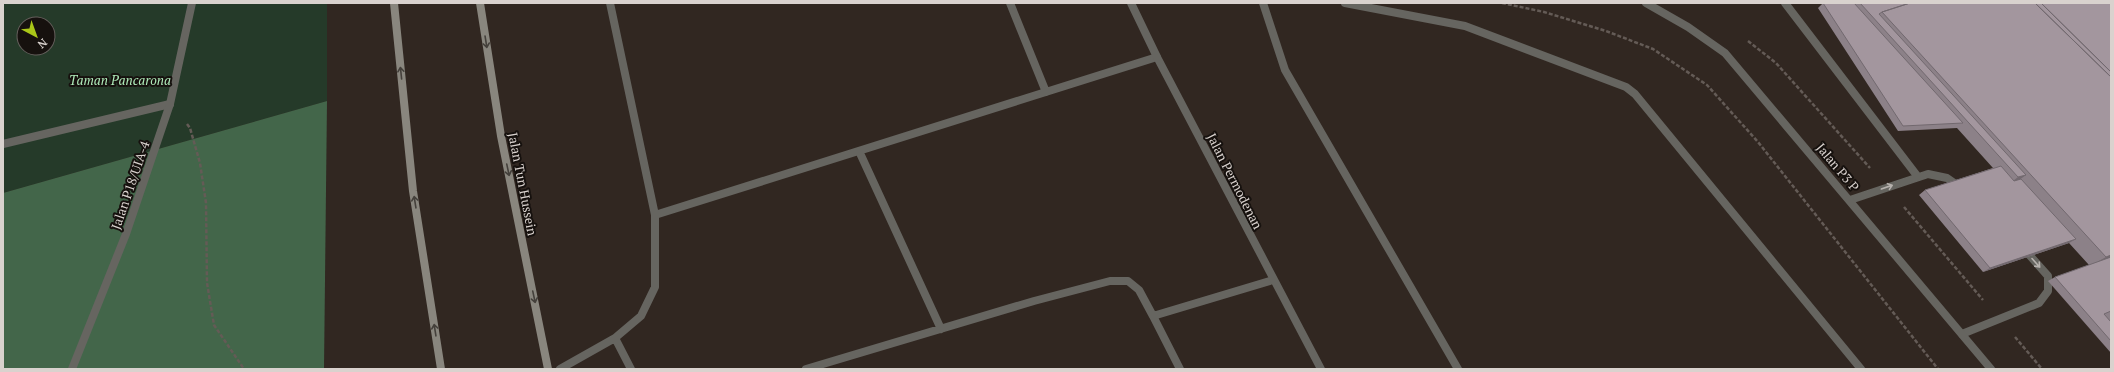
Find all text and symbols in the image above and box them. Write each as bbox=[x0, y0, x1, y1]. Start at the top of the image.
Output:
north arrow bbox=[16, 16, 56, 56]
one-way arrow bbox=[482, 35, 490, 48]
text: N bbox=[34, 36, 50, 52]
one-way arrow bbox=[397, 67, 405, 80]
park label: Taman Pancarona bbox=[69, 71, 171, 89]
street label: Jalan Permodenan bbox=[1203, 130, 1267, 232]
street label: Jalan Tun Hussein bbox=[504, 131, 542, 237]
street label: Jalan P18/UIA-4 bbox=[106, 138, 154, 232]
street label: Jalan P3 P bbox=[1812, 139, 1864, 195]
one-way arrow bbox=[504, 163, 512, 176]
one-way arrow bbox=[1880, 183, 1893, 190]
one-way arrow bbox=[410, 196, 418, 209]
one-way arrow bbox=[2032, 257, 2041, 268]
one-way arrow bbox=[530, 290, 538, 303]
one-way arrow bbox=[431, 324, 439, 337]

